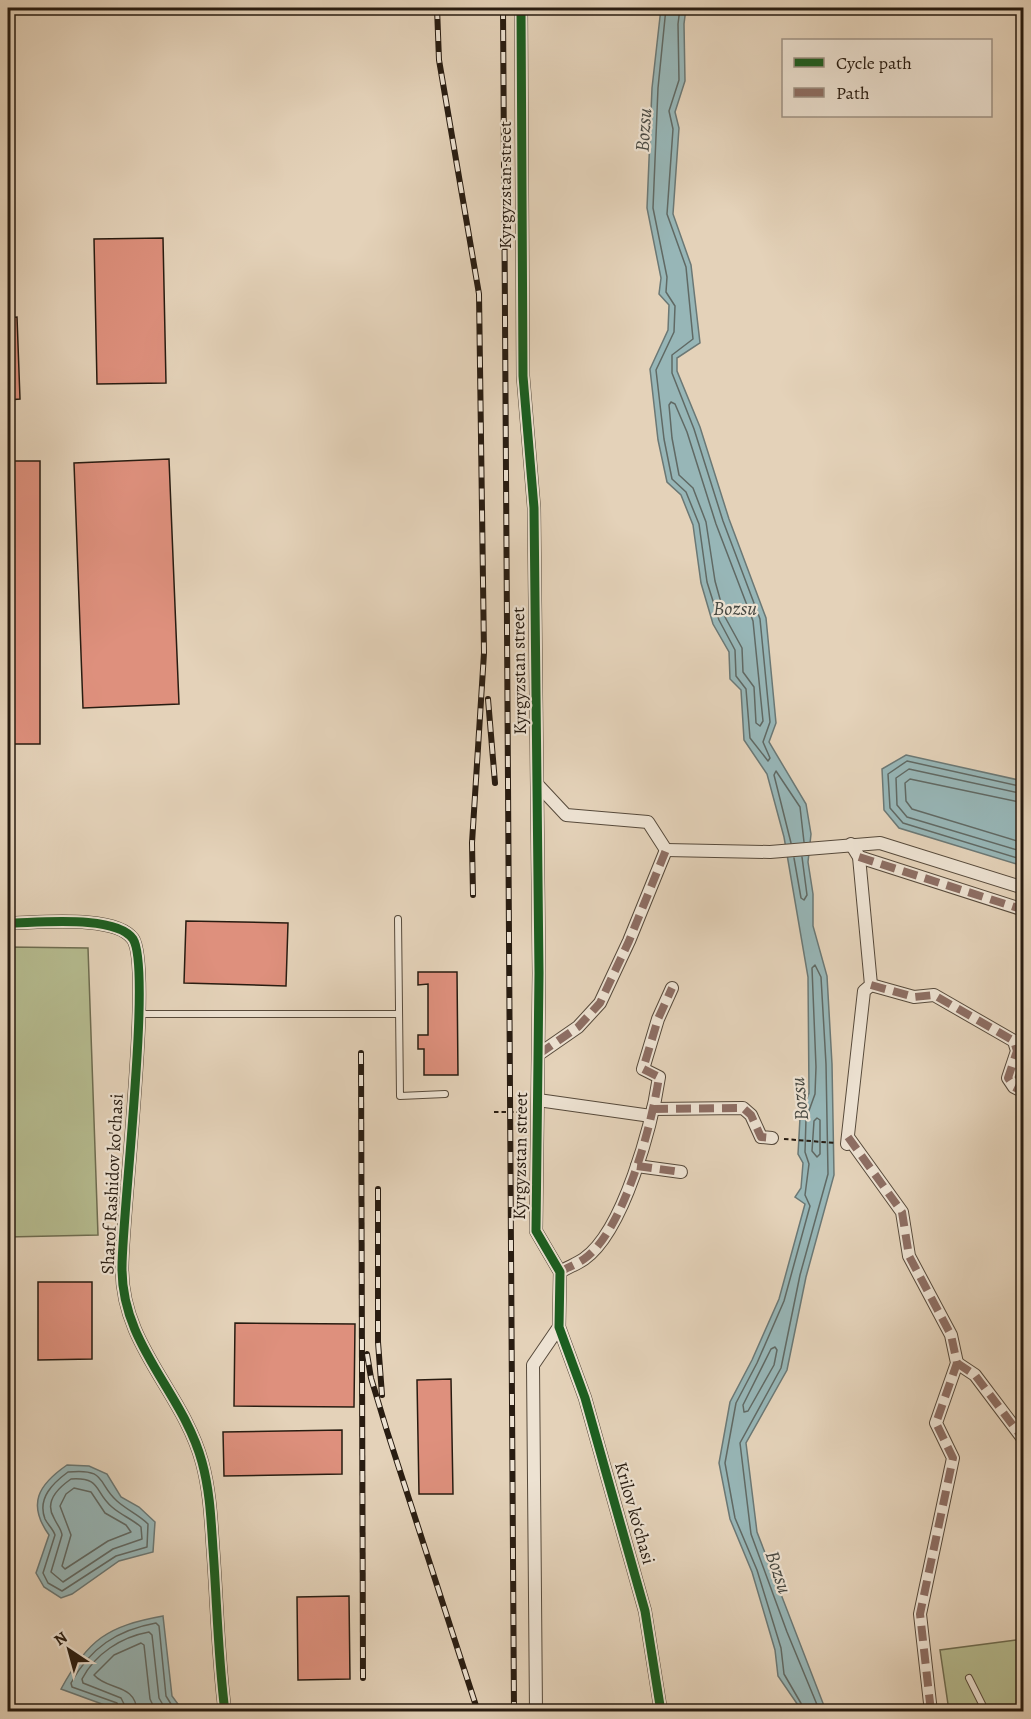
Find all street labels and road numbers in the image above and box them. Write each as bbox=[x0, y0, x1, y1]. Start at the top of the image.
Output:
street label: Kyrgyzstan street bbox=[493, 121, 517, 249]
street label: Kyrgyzstan street bbox=[506, 607, 532, 735]
street label: Kyrgyzstan street bbox=[507, 1092, 533, 1220]
street label: Sharof Rashidov ko'chasi bbox=[95, 1093, 129, 1275]
street label: Krilov ko‘chasi bbox=[609, 1459, 661, 1567]

